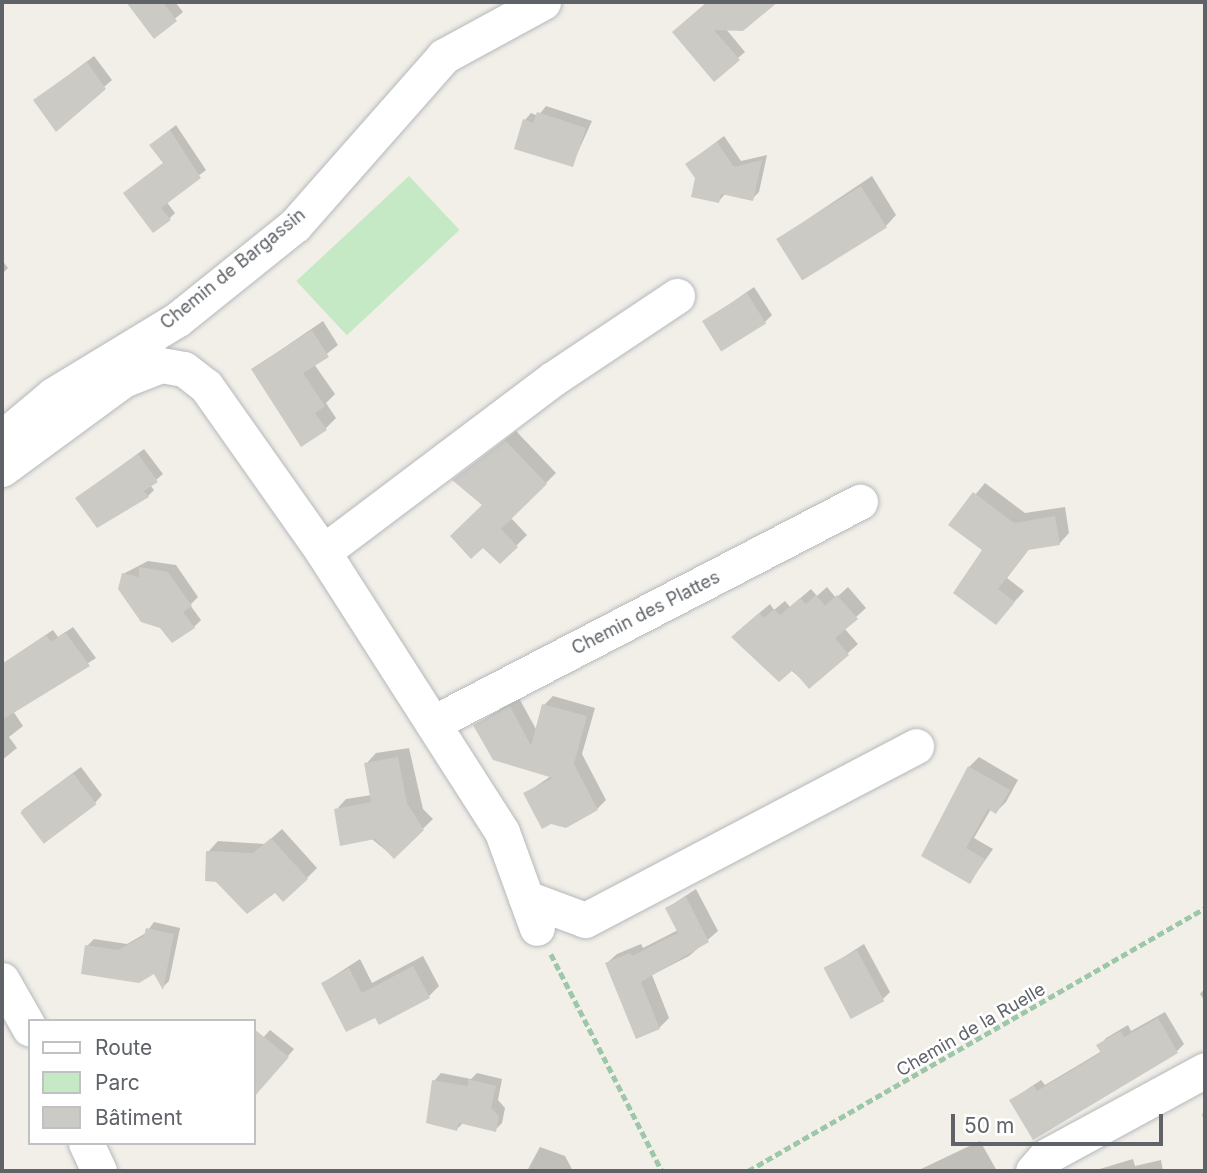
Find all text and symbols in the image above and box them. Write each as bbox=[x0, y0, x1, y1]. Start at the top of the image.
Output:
street label: Chemin de Bargassin bbox=[156, 204, 310, 334]
street label: Chemin des Plattes bbox=[568, 566, 724, 660]
street label: Chemin de la Ruelle bbox=[893, 979, 1049, 1081]
legend bbox=[28, 1019, 256, 1145]
text: Route bbox=[95, 1035, 152, 1060]
text: Parc bbox=[95, 1070, 140, 1095]
scale bar bbox=[955, 1100, 1167, 1144]
text: Bâtiment bbox=[95, 1105, 182, 1130]
text: 50 m bbox=[964, 1113, 1014, 1138]

